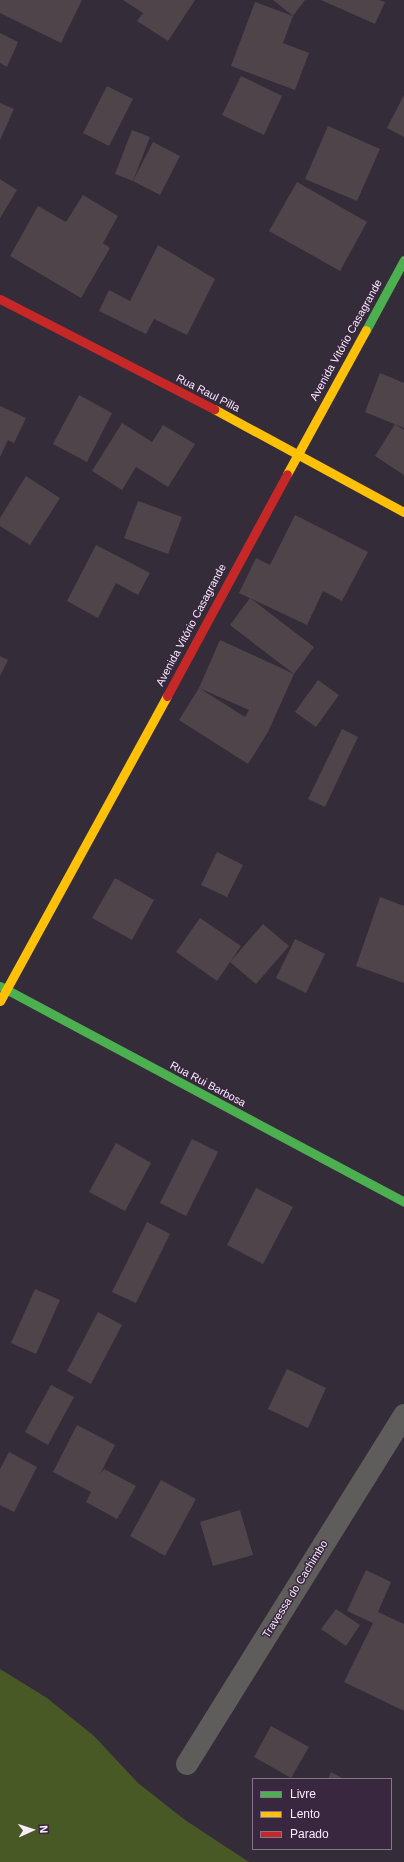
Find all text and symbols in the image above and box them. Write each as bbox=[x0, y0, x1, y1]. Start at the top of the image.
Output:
street label: Avenida Vitório Casagrande bbox=[307, 277, 385, 403]
street label: Rua Raul Pilla bbox=[174, 371, 242, 415]
street label: Avenida Vitório Casagrande bbox=[153, 562, 229, 688]
street label: Rua Rui Barbosa bbox=[168, 1059, 248, 1109]
street label: Travessa do Cachimbo bbox=[260, 1538, 330, 1640]
legend bbox=[252, 1778, 392, 1850]
text: Livre bbox=[290, 1787, 316, 1801]
text: Lento bbox=[290, 1807, 320, 1821]
north arrow bbox=[12, 1810, 52, 1850]
text: N bbox=[38, 1825, 50, 1834]
text: Parado bbox=[290, 1827, 329, 1841]

